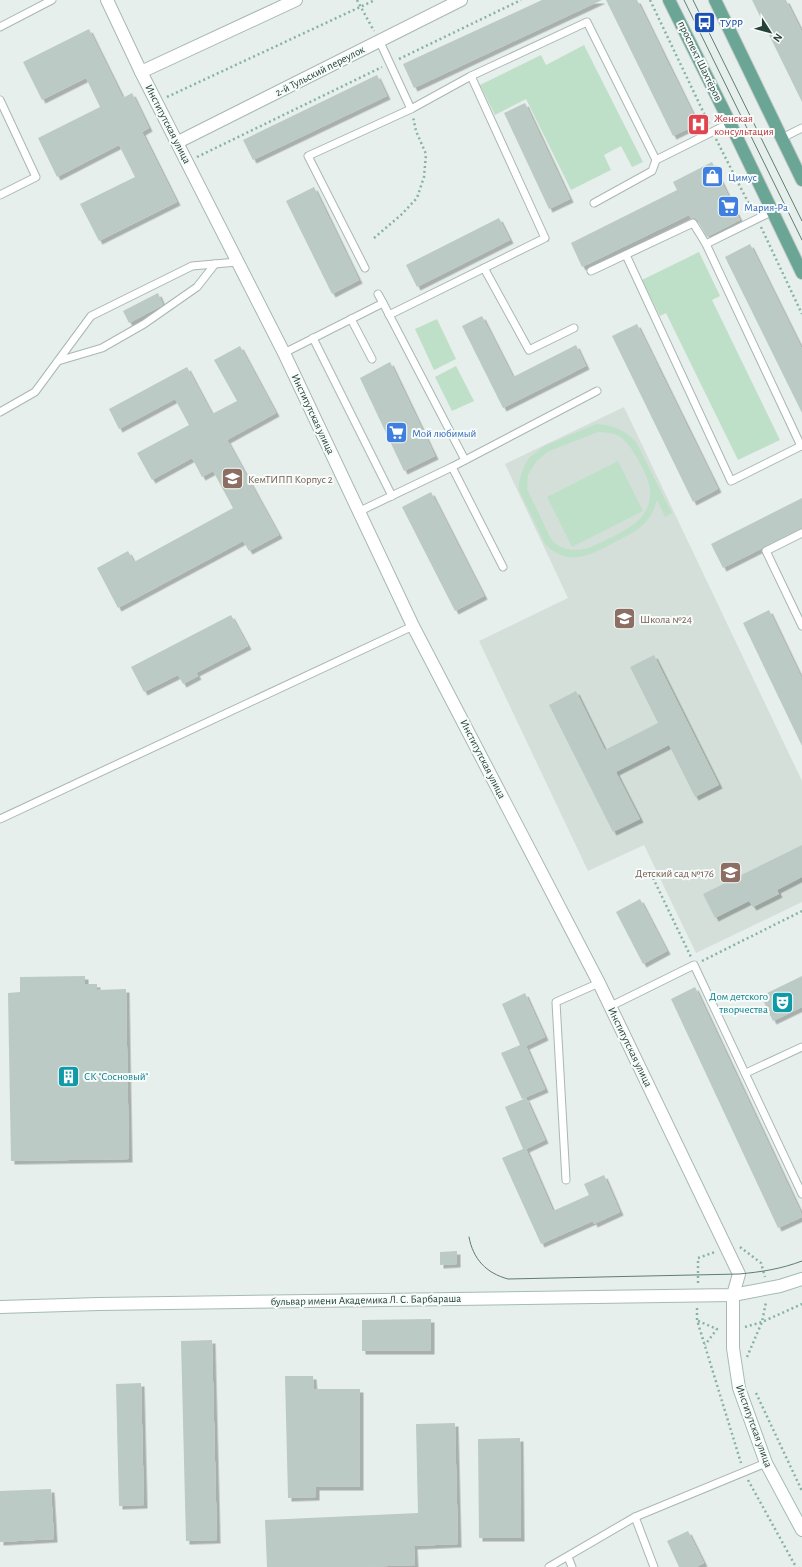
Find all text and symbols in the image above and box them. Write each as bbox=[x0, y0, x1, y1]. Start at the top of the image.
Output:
bus stop icon: ТУРР bbox=[691, 10, 717, 36]
north arrow bbox=[750, 12, 790, 52]
place label: ТУРР bbox=[720, 18, 743, 29]
street label: проспект Шахтёров bbox=[676, 19, 724, 103]
text: N bbox=[771, 31, 784, 44]
street label: 2-й Тульский переулок bbox=[274, 44, 366, 98]
street label: Институтская улица bbox=[143, 83, 193, 165]
hospital icon: Женская консультация bbox=[685, 111, 711, 137]
place label: Женская консультация bbox=[714, 113, 774, 137]
shop icon: Цимус bbox=[699, 164, 725, 190]
place label: Цимус bbox=[728, 172, 757, 183]
supermarket icon: Мария-Ра bbox=[715, 194, 741, 220]
place label: Мария-Ра bbox=[744, 202, 788, 213]
street label: Институтская улица bbox=[290, 372, 336, 456]
supermarket icon: Мой любимый bbox=[384, 420, 410, 446]
place label: Мой любимый bbox=[412, 428, 476, 439]
school or university icon: КемТИПП Корпус 2 bbox=[220, 466, 246, 492]
place label: КемТИПП Корпус 2 bbox=[248, 474, 333, 485]
school or university icon: Школа №24 bbox=[611, 606, 637, 632]
place label: Школа №24 bbox=[640, 614, 692, 625]
street label: Институтская улица bbox=[458, 718, 508, 800]
school or university icon: Детский сад №176 bbox=[717, 860, 743, 886]
place label: Детский сад №176 bbox=[635, 868, 714, 879]
theatre icon: Дом детского творчества bbox=[770, 989, 796, 1015]
place label: Дом детского творчества bbox=[709, 991, 768, 1015]
street label: Институтская улица bbox=[606, 1005, 654, 1089]
building icon: СК "Сосновый" bbox=[56, 1063, 82, 1089]
place label: СК "Сосновый" bbox=[84, 1071, 148, 1082]
street label: бульвар имени Академика Л. С. Барбараша bbox=[271, 1293, 461, 1307]
street label: Институтская улица bbox=[734, 1383, 774, 1469]

